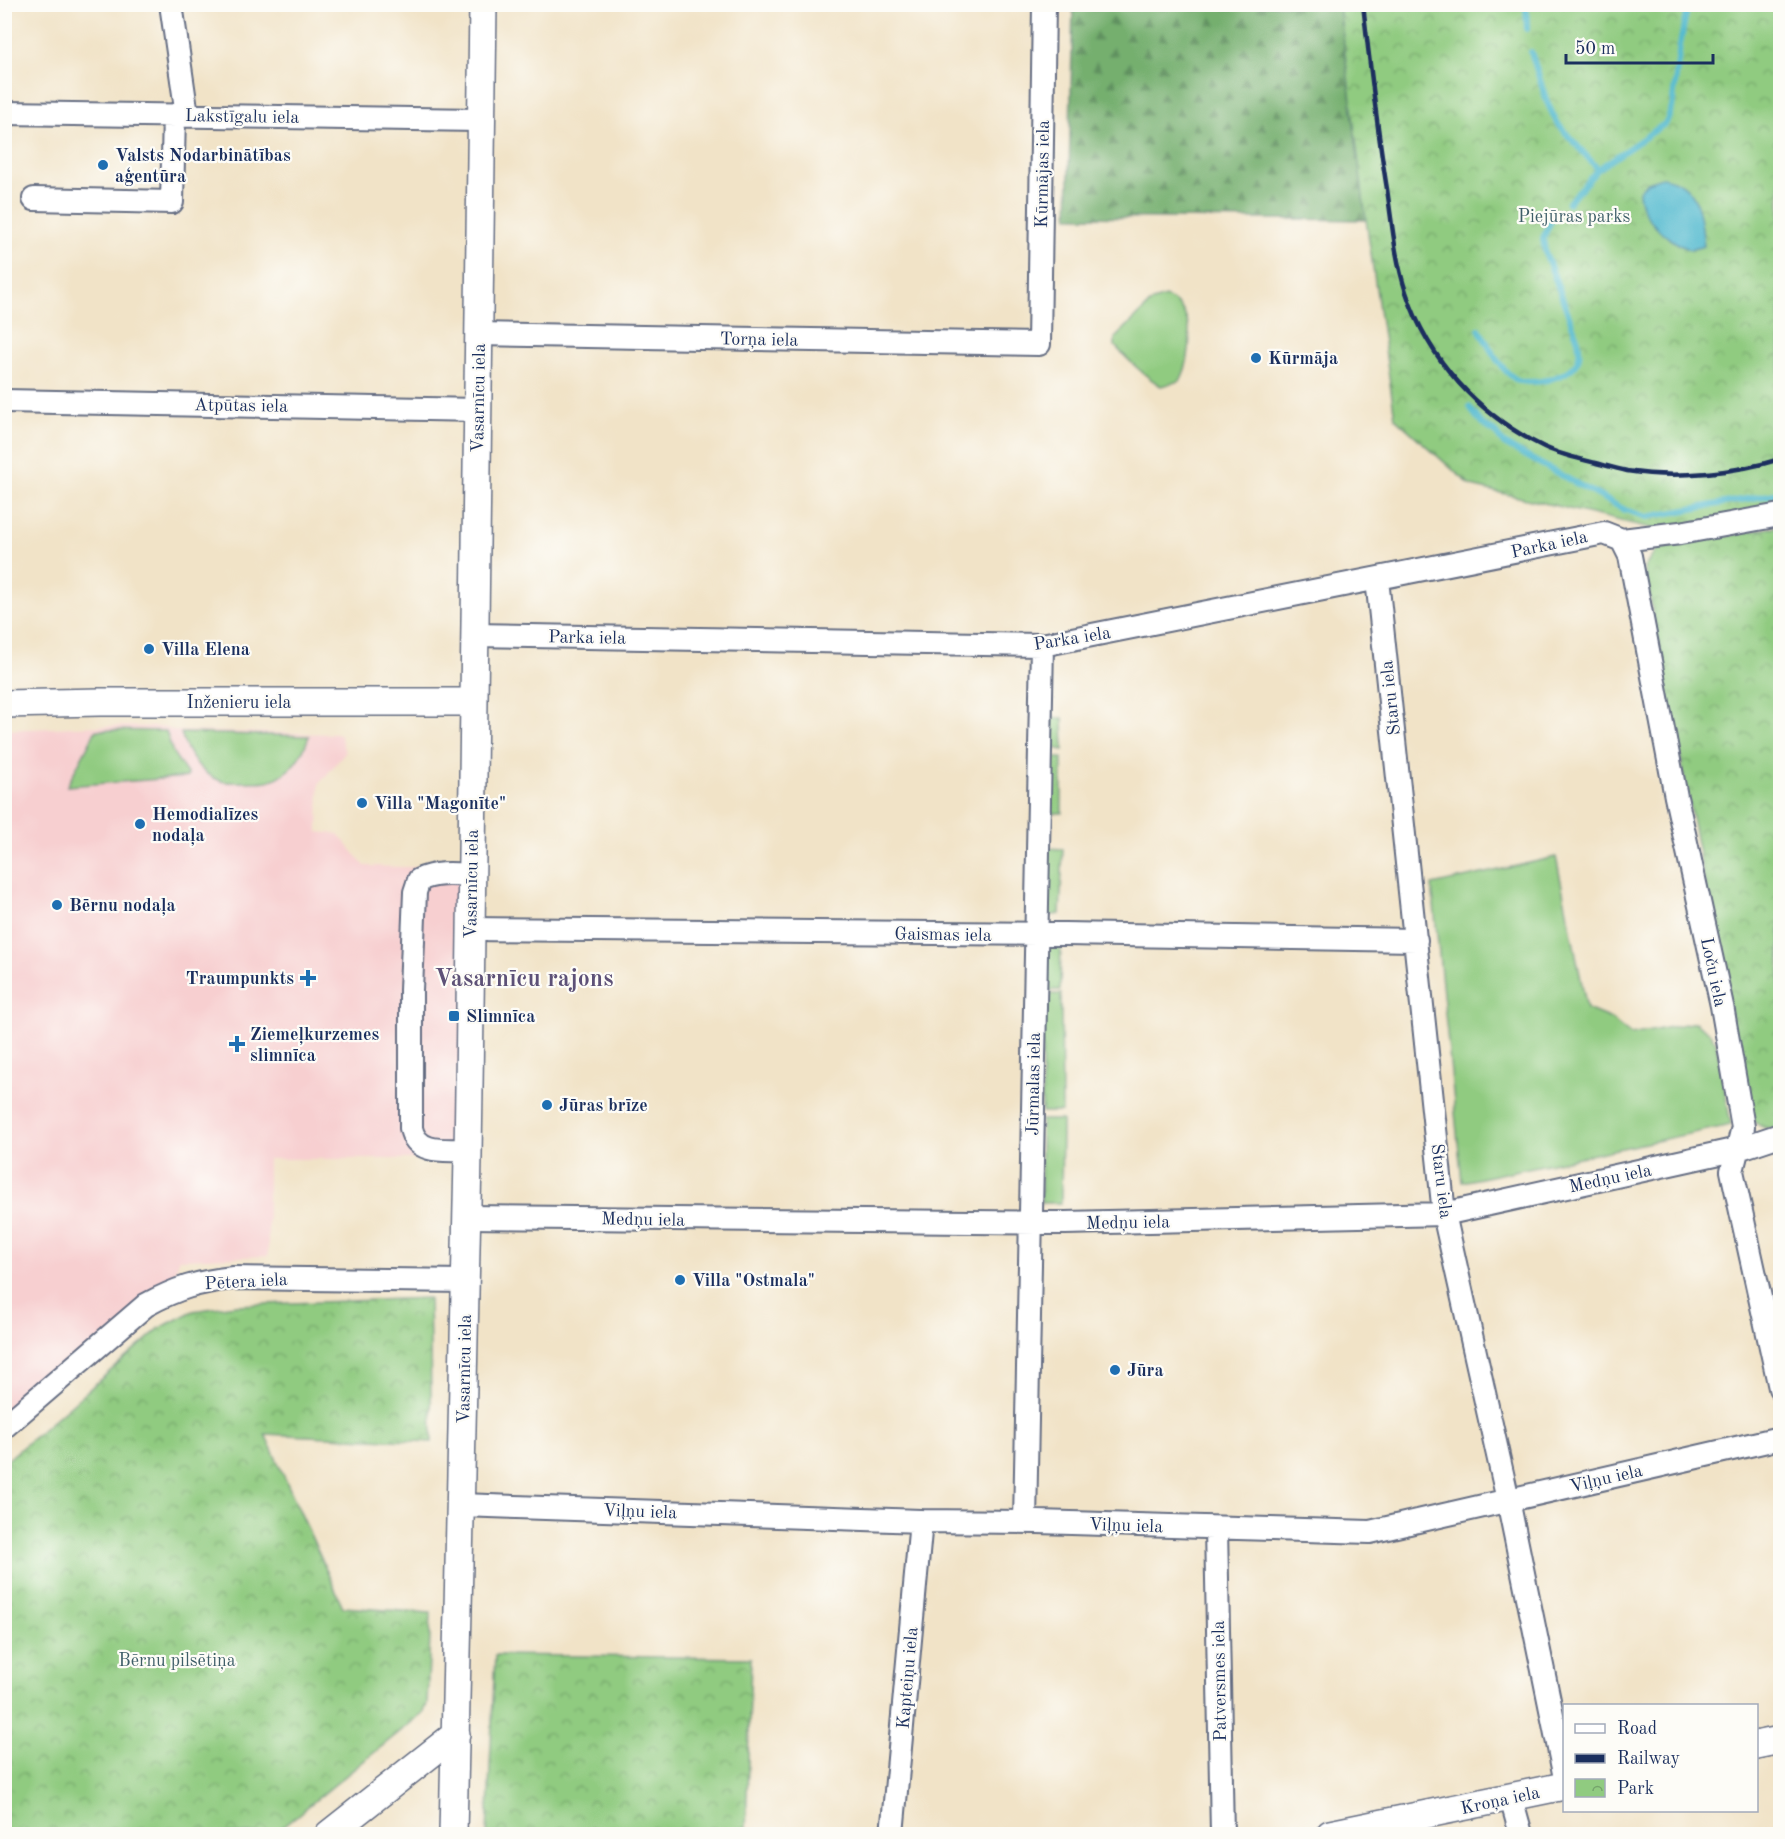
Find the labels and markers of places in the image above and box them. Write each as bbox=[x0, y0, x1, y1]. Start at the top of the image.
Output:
place label: Valsts Nodarbinātības aģentūra bbox=[115, 147, 291, 186]
marker: Valsts Nodarbinātības aģentūra bbox=[96, 158, 110, 172]
place label: Kūrmāja bbox=[1268, 350, 1338, 368]
marker: Kūrmāja bbox=[1249, 351, 1263, 365]
place label: Villa Elena bbox=[161, 641, 250, 659]
marker: Villa Elena bbox=[142, 642, 156, 656]
place label: Villa "Magonīte" bbox=[374, 795, 506, 813]
marker: Villa "Magonīte" bbox=[355, 796, 369, 810]
place label: Hemodialīzes nodaļa bbox=[152, 806, 259, 846]
marker: Hemodialīzes nodaļa bbox=[133, 817, 147, 831]
place label: Bērnu nodaļa bbox=[69, 897, 176, 916]
marker: Bērnu nodaļa bbox=[50, 898, 64, 912]
marker: Traumpunkts bbox=[299, 969, 317, 987]
place label: Traumpunkts bbox=[186, 970, 294, 988]
place label: Slimnīca bbox=[466, 1008, 535, 1026]
marker: Slimnīca bbox=[447, 1009, 461, 1023]
place label: Ziemeļkurzemes slimnīca bbox=[250, 1026, 379, 1065]
marker: Ziemeļkurzemes slimnīca bbox=[228, 1035, 246, 1053]
place label: Jūras brīze bbox=[559, 1097, 648, 1115]
marker: Jūras brīze bbox=[540, 1098, 554, 1112]
place label: Villa "Ostmala" bbox=[692, 1272, 815, 1290]
marker: Villa "Ostmala" bbox=[673, 1273, 687, 1287]
place label: Jūra bbox=[1127, 1362, 1164, 1380]
marker: Jūra bbox=[1108, 1363, 1122, 1377]

